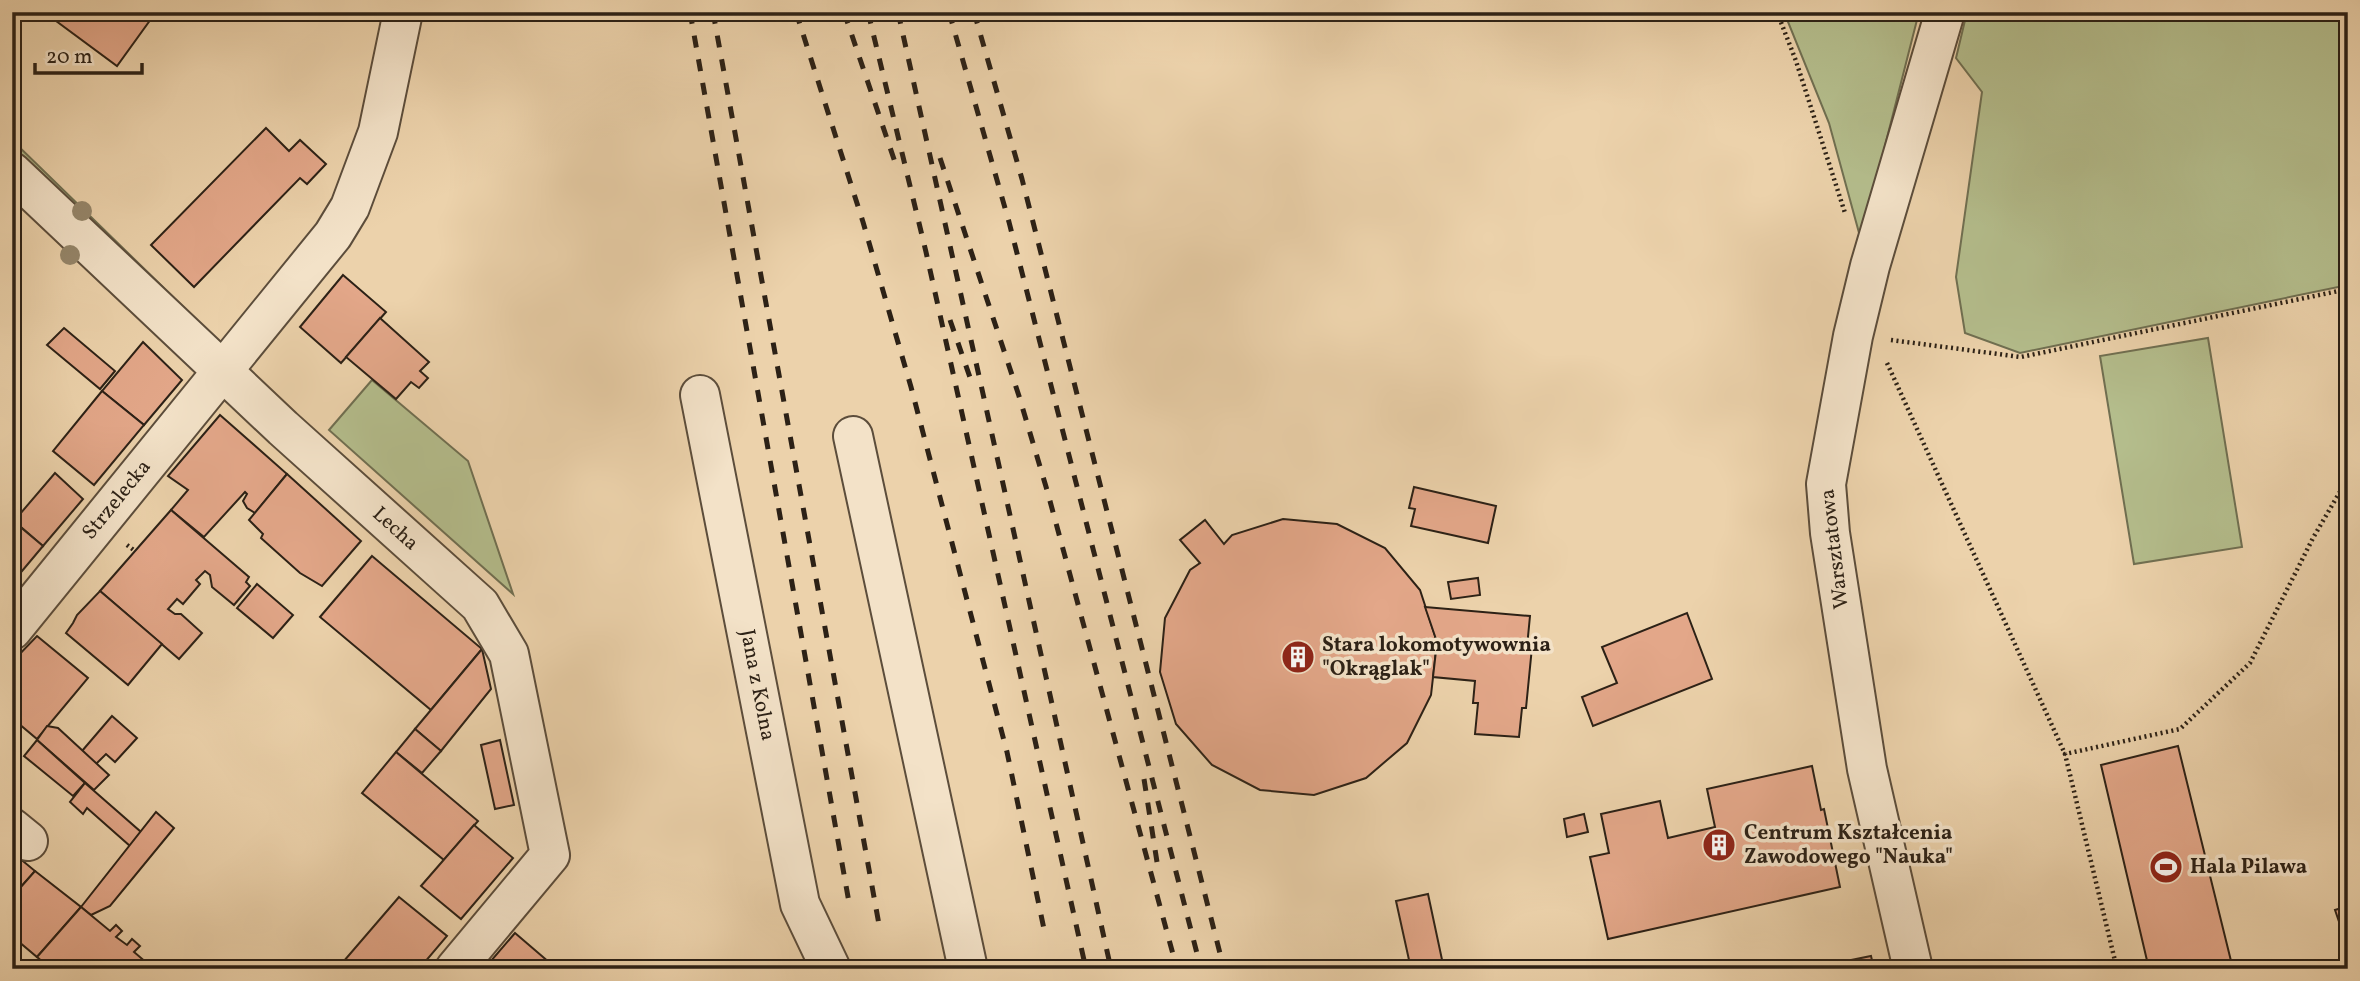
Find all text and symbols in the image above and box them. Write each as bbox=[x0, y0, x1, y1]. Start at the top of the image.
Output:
scale bar bbox=[35, 32, 142, 76]
text: 20 m bbox=[46, 43, 92, 72]
street label: Strzelecka bbox=[76, 454, 158, 546]
street label: Warsztatowa bbox=[1813, 487, 1857, 611]
street label: Lecha bbox=[365, 500, 425, 558]
street label: Jana z Kolna bbox=[732, 627, 782, 743]
place label: Stara lokomotywownia "Okrąglak" bbox=[1322, 631, 1551, 684]
building icon: Stara lokomotywownia "Okrąglak" bbox=[1279, 638, 1317, 676]
place label: Centrum Kształcenia Zawodowego "Nauka" bbox=[1744, 819, 1953, 872]
building icon: Centrum Kształcenia Zawodowego "Nauka" bbox=[1700, 826, 1738, 864]
sports icon: Hala Pilawa bbox=[2147, 848, 2185, 886]
place label: Hala Pilawa bbox=[2190, 853, 2307, 882]

